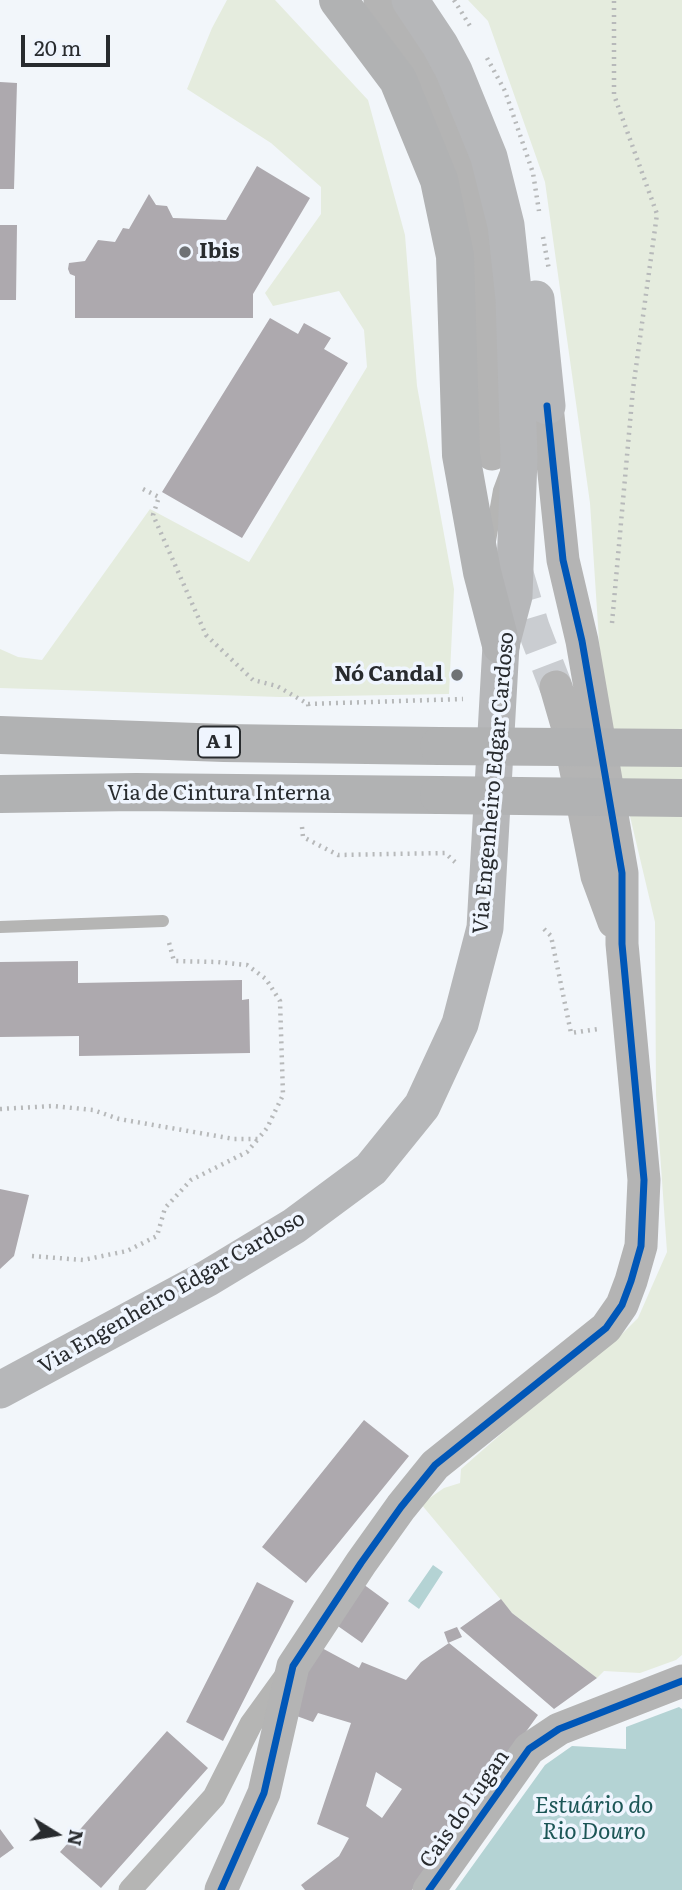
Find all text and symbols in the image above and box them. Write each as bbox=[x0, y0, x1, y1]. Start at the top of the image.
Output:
scale bar bbox=[24, 21, 114, 65]
text: 20 m bbox=[34, 31, 81, 62]
place label: Ibis bbox=[199, 239, 240, 265]
marker: Ibis bbox=[177, 244, 193, 260]
street label: Via Engenheiro Edgar Cardoso bbox=[468, 631, 520, 935]
place label: Nó Candal bbox=[334, 662, 443, 688]
marker: Nó Candal bbox=[449, 667, 465, 683]
road number: A 1 bbox=[198, 726, 240, 758]
street label: Via de Cintura Interna bbox=[107, 781, 331, 807]
street label: Via Engenheiro Edgar Cardoso bbox=[34, 1206, 310, 1380]
street label: Cais do Lugan bbox=[415, 1745, 515, 1873]
water label: Estuário do Rio Douro bbox=[535, 1792, 653, 1846]
north arrow bbox=[21, 1799, 91, 1869]
text: N bbox=[61, 1827, 92, 1849]

